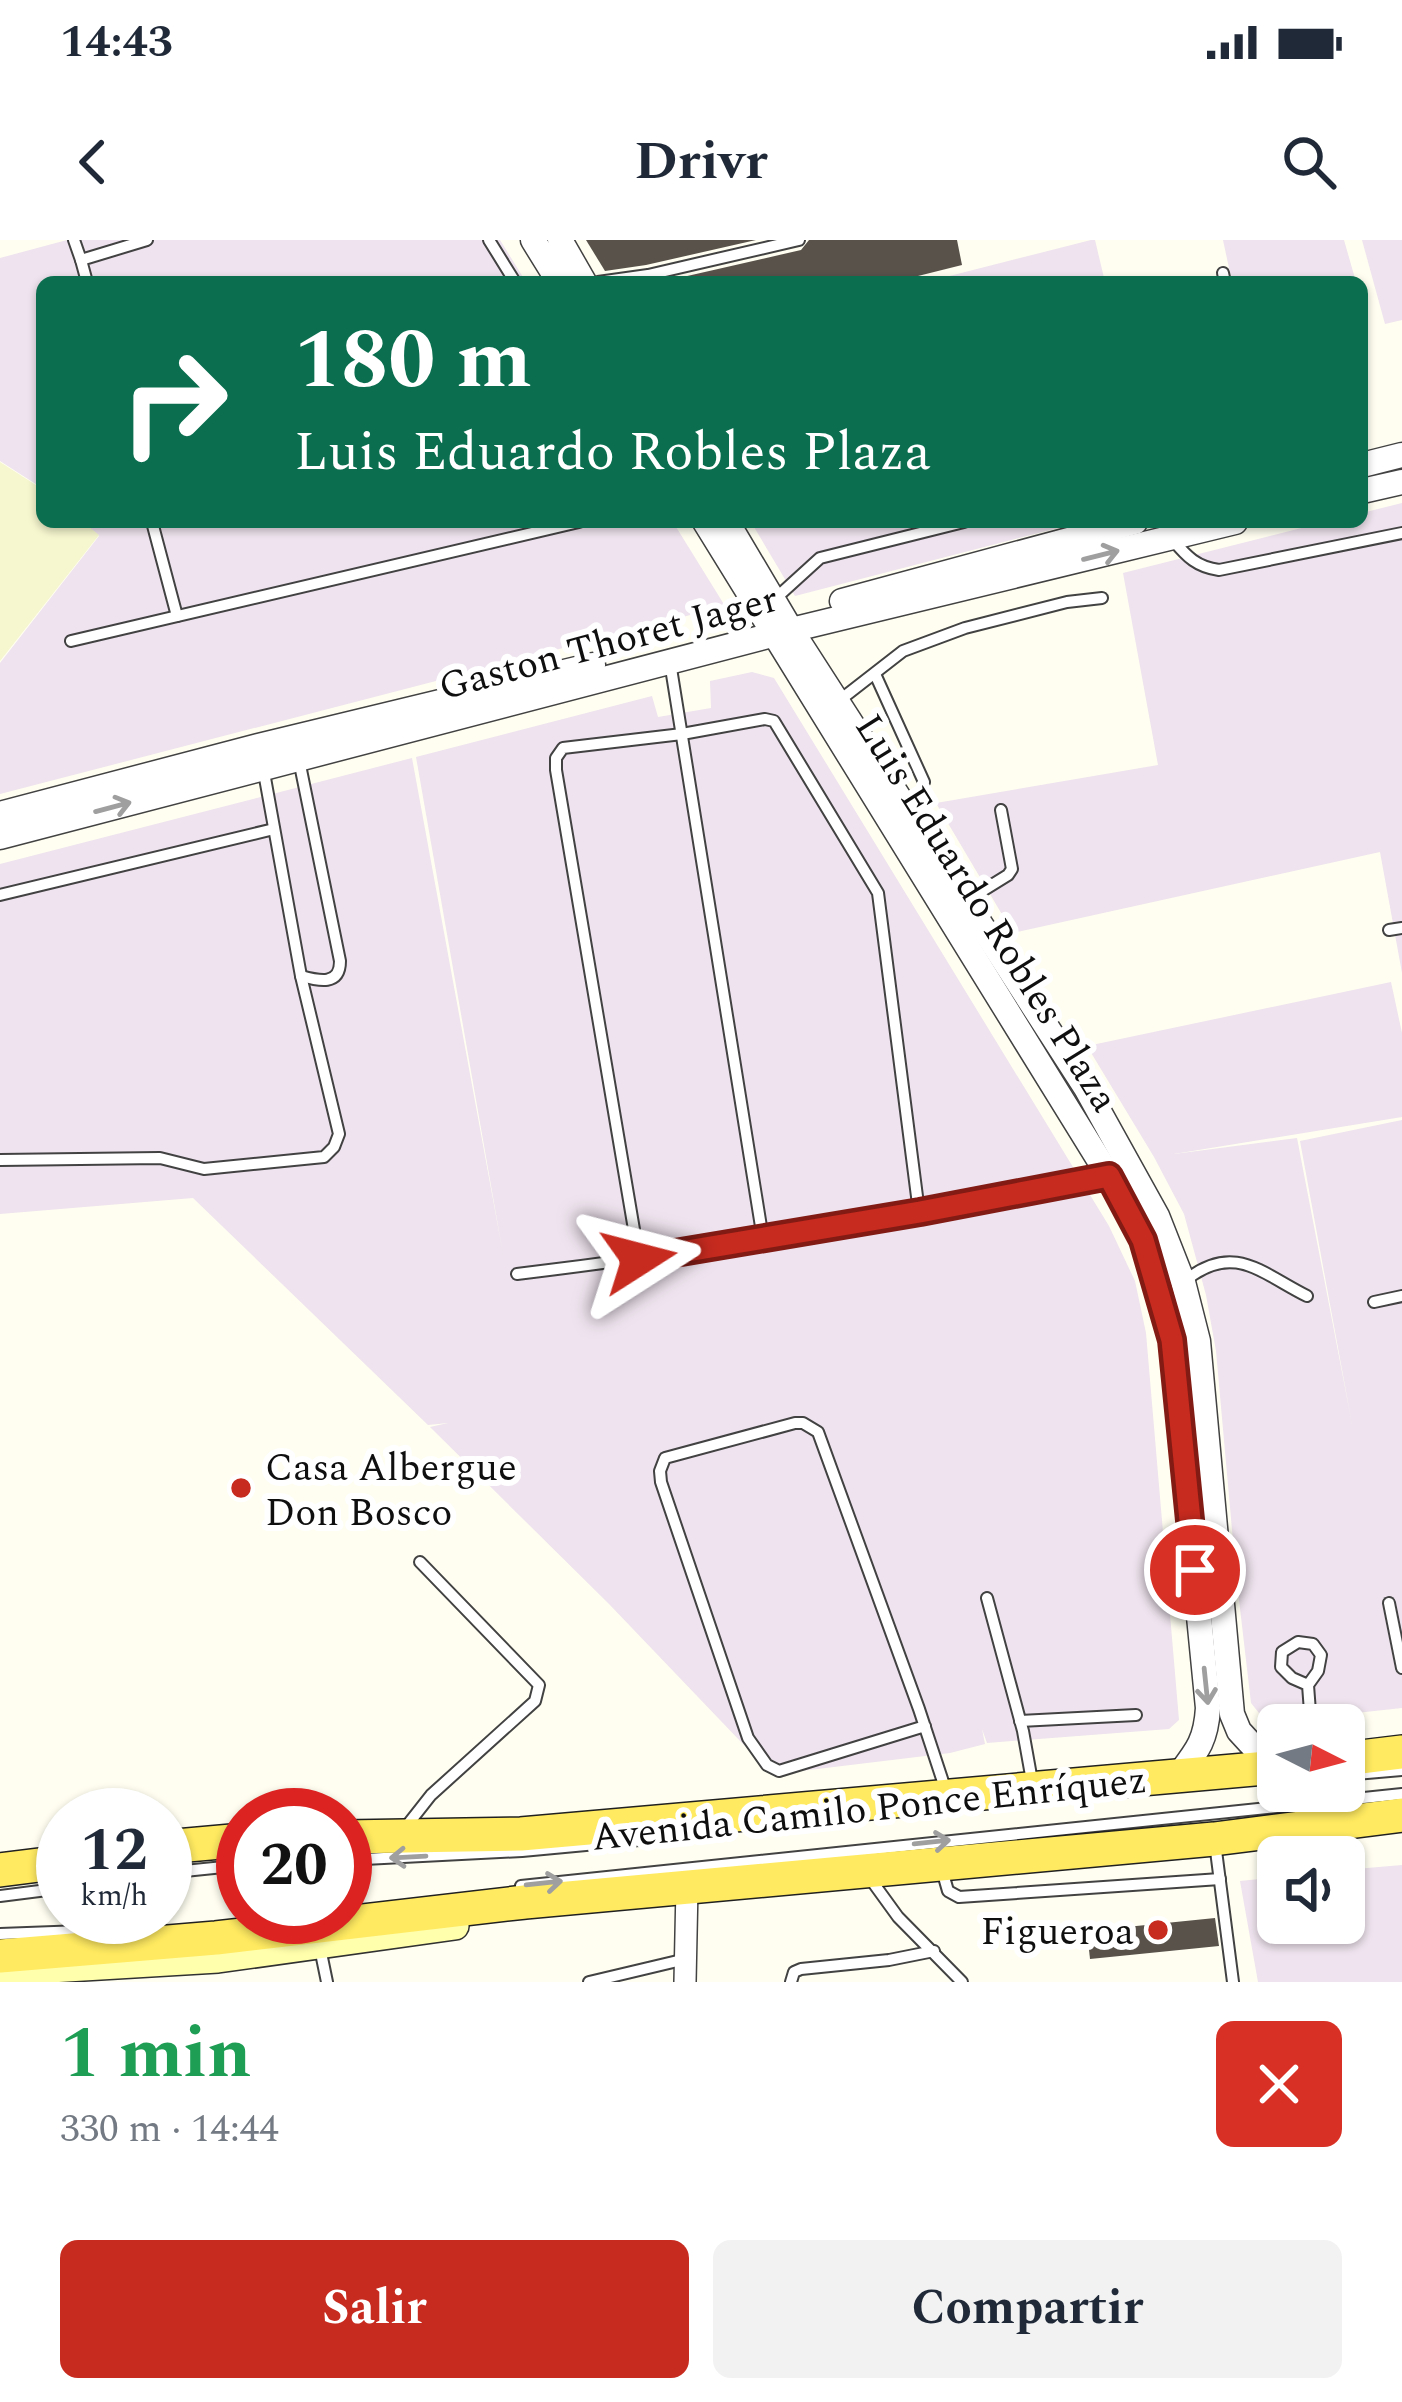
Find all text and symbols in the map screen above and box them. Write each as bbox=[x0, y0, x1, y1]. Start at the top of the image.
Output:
text: 14:43 bbox=[60, 8, 173, 77]
text: Drivr bbox=[634, 121, 768, 203]
icon: back bbox=[60, 129, 126, 195]
icon: search bbox=[1276, 129, 1342, 195]
text: 180 m bbox=[294, 297, 532, 425]
icon: right bbox=[96, 324, 252, 480]
text: Luis Eduardo Robles Plaza bbox=[294, 412, 931, 494]
one-way arrow bbox=[1082, 542, 1120, 565]
street label: Gaston Thoret Jager bbox=[432, 570, 785, 717]
street label: Luis Eduardo Robles Plaza bbox=[839, 703, 1133, 1124]
one-way arrow bbox=[94, 795, 132, 817]
position arrow bbox=[576, 1196, 702, 1322]
place label: Casa Albergue Don Bosco bbox=[265, 1439, 517, 1543]
marker: Casa Albergue Don Bosco bbox=[228, 1475, 254, 1501]
pin bbox=[1144, 1519, 1246, 1621]
icon: arrive bbox=[1162, 1537, 1228, 1603]
one-way arrow bbox=[1195, 1666, 1218, 1705]
north arrow bbox=[1257, 1704, 1365, 1812]
map controls bbox=[1257, 1704, 1365, 1944]
street label: Avenida Camilo Ponce Enríquez bbox=[589, 1751, 1150, 1868]
speed limit sign: 20 bbox=[216, 1788, 372, 1944]
text: 12 bbox=[80, 1805, 148, 1897]
one-way arrow bbox=[912, 1830, 951, 1853]
button: sound bbox=[1257, 1836, 1365, 1944]
one-way arrow bbox=[389, 1846, 428, 1869]
one-way arrow bbox=[524, 1872, 563, 1894]
text: km/h bbox=[80, 1873, 148, 1919]
place label: Figueroa bbox=[980, 1903, 1134, 1962]
marker: Figueroa bbox=[1145, 1917, 1171, 1943]
text: 1 min bbox=[60, 2000, 252, 2109]
button: close bbox=[1216, 2021, 1342, 2147]
text: 330 m · 14:44 bbox=[60, 2100, 279, 2159]
button: Salir bbox=[60, 2240, 689, 2378]
button: Compartir bbox=[713, 2240, 1342, 2378]

